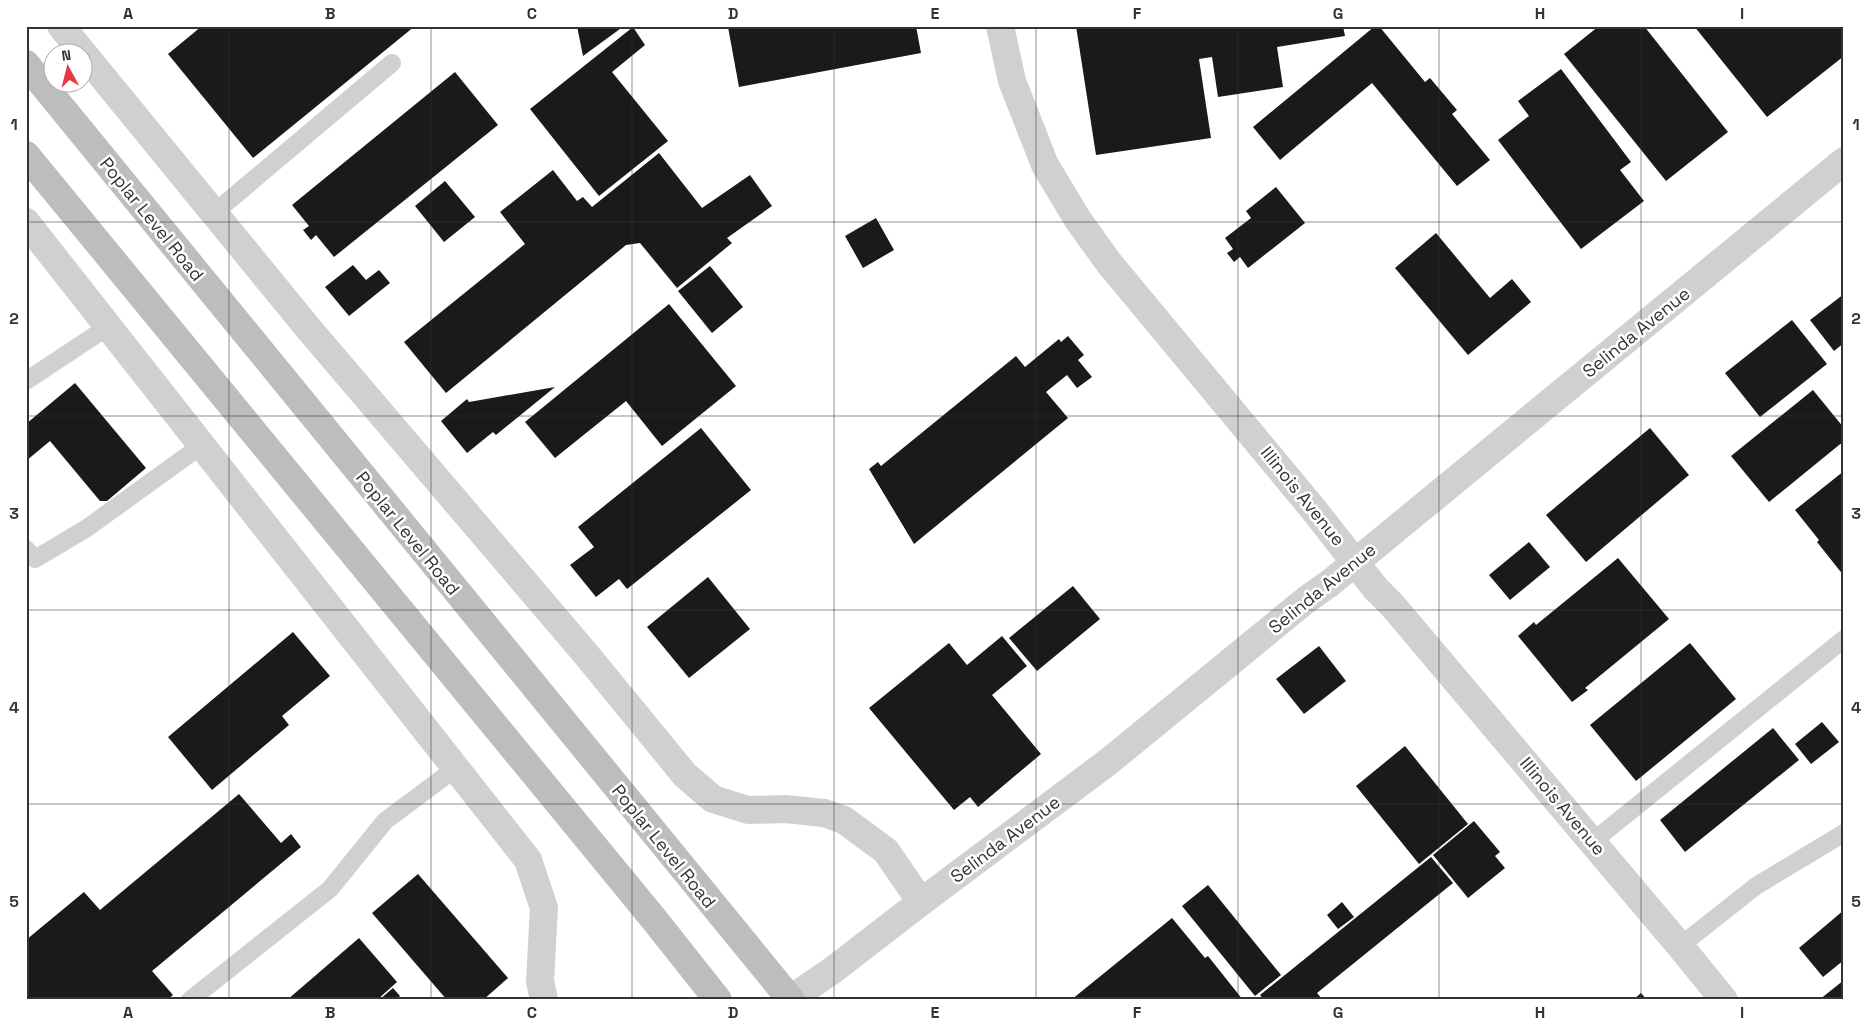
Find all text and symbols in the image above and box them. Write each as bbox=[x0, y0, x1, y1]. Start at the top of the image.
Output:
text: A bbox=[123, 3, 133, 24]
text: B bbox=[325, 3, 335, 24]
text: C bbox=[527, 3, 537, 24]
text: D bbox=[728, 3, 738, 24]
text: E bbox=[931, 3, 940, 24]
text: F bbox=[1133, 3, 1142, 24]
text: G bbox=[1333, 3, 1343, 24]
text: H bbox=[1535, 3, 1545, 24]
text: I bbox=[1740, 3, 1744, 24]
north arrow bbox=[42, 42, 92, 92]
text: N bbox=[61, 46, 72, 65]
text: 1 bbox=[10, 114, 18, 135]
text: 1 bbox=[1852, 114, 1860, 135]
street label: Poplar Level Road bbox=[95, 152, 209, 286]
street label: Selinda Avenue bbox=[1578, 282, 1694, 382]
text: 2 bbox=[9, 308, 19, 329]
text: 2 bbox=[1851, 308, 1861, 329]
street label: Illinois Avenue bbox=[1256, 441, 1350, 551]
street label: Poplar Level Road bbox=[351, 466, 465, 600]
text: 3 bbox=[9, 503, 19, 524]
text: 3 bbox=[1851, 503, 1861, 524]
street label: Selinda Avenue bbox=[1264, 538, 1380, 638]
text: 4 bbox=[9, 697, 19, 718]
text: 4 bbox=[1851, 697, 1861, 718]
street label: Illinois Avenue bbox=[1515, 752, 1611, 860]
street label: Poplar Level Road bbox=[607, 779, 721, 913]
street label: Selinda Avenue bbox=[946, 790, 1064, 888]
text: 5 bbox=[9, 891, 19, 912]
text: 5 bbox=[1851, 891, 1861, 912]
text: A bbox=[123, 1002, 133, 1023]
text: B bbox=[325, 1002, 335, 1023]
text: C bbox=[527, 1002, 537, 1023]
text: D bbox=[728, 1002, 738, 1023]
text: E bbox=[931, 1002, 940, 1023]
text: F bbox=[1133, 1002, 1142, 1023]
text: G bbox=[1333, 1002, 1343, 1023]
text: H bbox=[1535, 1002, 1545, 1023]
text: I bbox=[1740, 1002, 1744, 1023]

